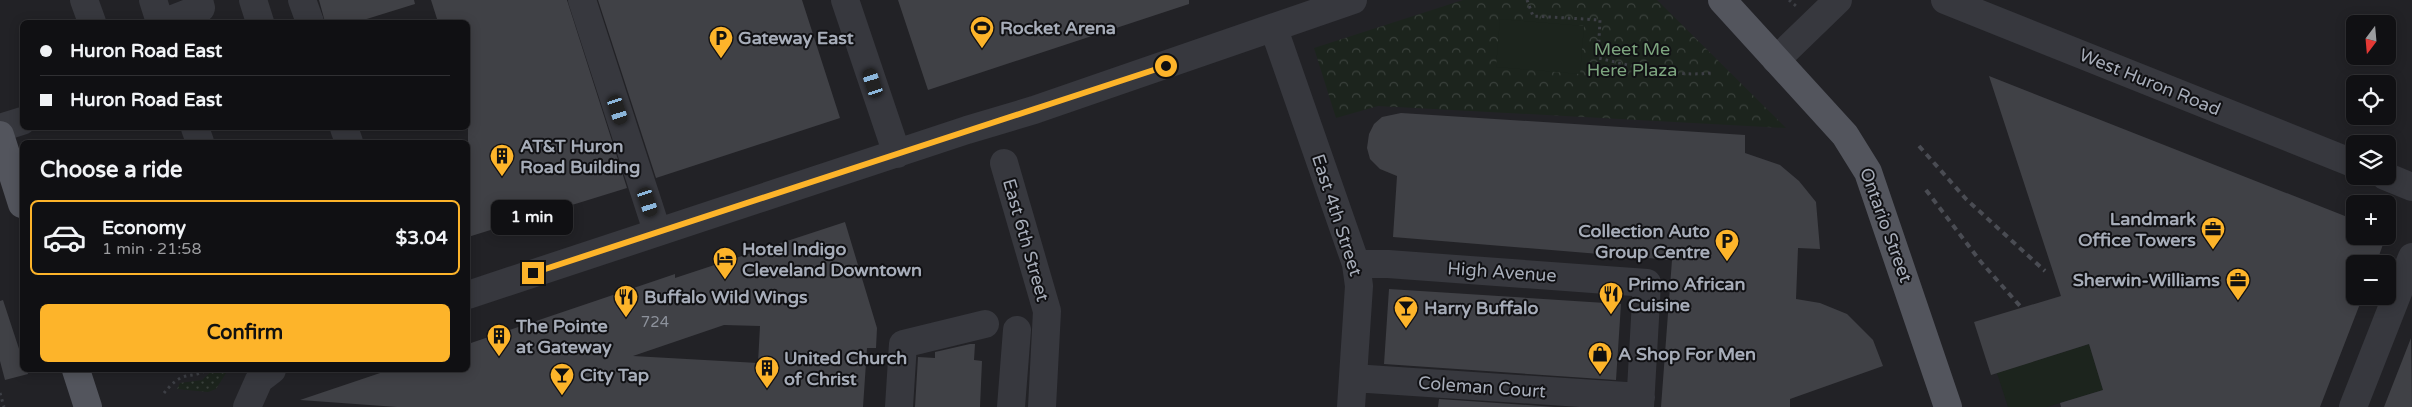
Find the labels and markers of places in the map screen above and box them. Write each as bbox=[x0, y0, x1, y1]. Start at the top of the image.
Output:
sports icon: Rocket Arena bbox=[969, 15, 995, 49]
place label: Rocket Arena bbox=[1000, 17, 1116, 39]
parking icon: Gateway East bbox=[708, 25, 734, 59]
place label: Gateway East bbox=[738, 27, 854, 49]
place label: AT&T Huron Road Building bbox=[520, 135, 640, 178]
building icon: AT&T Huron Road Building bbox=[489, 143, 515, 177]
place label: Landmark Office Towers bbox=[2078, 208, 2196, 251]
office icon: Landmark Office Towers bbox=[2200, 216, 2226, 250]
place label: Collection Auto Group Centre bbox=[1578, 220, 1710, 263]
parking icon: Collection Auto Group Centre bbox=[1714, 228, 1740, 262]
place label: Hotel Indigo Cleveland Downtown bbox=[742, 238, 922, 281]
hotel icon: Hotel Indigo Cleveland Downtown bbox=[712, 246, 738, 280]
office icon: Sherwin-Williams bbox=[2225, 267, 2251, 301]
place label: Sherwin-Williams bbox=[2073, 269, 2220, 291]
place label: Primo African Cuisine bbox=[1628, 273, 1745, 316]
restaurant icon: Primo African Cuisine bbox=[1598, 281, 1624, 315]
restaurant icon: Buffalo Wild Wings bbox=[613, 284, 639, 318]
place label: Buffalo Wild Wings bbox=[644, 286, 808, 308]
bar icon: Harry Buffalo bbox=[1393, 295, 1419, 329]
place label: Harry Buffalo bbox=[1424, 297, 1538, 319]
place label: The Pointe at Gateway bbox=[515, 315, 612, 358]
building icon: The Pointe at Gateway bbox=[486, 323, 512, 357]
shop icon: A Shop For Men bbox=[1587, 341, 1613, 375]
place label: A Shop For Men bbox=[1618, 343, 1756, 365]
place label: United Church of Christ bbox=[784, 347, 907, 390]
building icon: United Church of Christ bbox=[754, 355, 780, 389]
bar icon: City Tap bbox=[549, 362, 575, 396]
place label: City Tap bbox=[580, 364, 649, 386]

